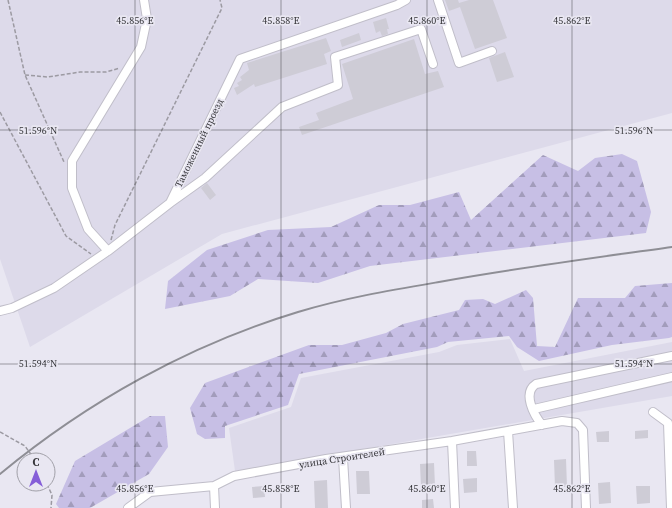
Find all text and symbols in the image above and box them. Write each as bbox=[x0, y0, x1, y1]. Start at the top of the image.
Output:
text: 45.856°E bbox=[116, 14, 154, 27]
text: 45.858°E bbox=[262, 14, 300, 27]
text: 45.860°E bbox=[408, 14, 446, 27]
text: 45.862°E bbox=[553, 14, 591, 27]
street label: Таможенный проезд bbox=[172, 96, 226, 190]
text: 51.596°N bbox=[19, 124, 57, 137]
text: 51.596°N bbox=[615, 124, 653, 137]
text: 51.594°N bbox=[19, 357, 57, 370]
text: 51.594°N bbox=[615, 357, 653, 370]
street label: улица Строителей bbox=[298, 445, 386, 471]
north arrow bbox=[16, 452, 56, 492]
text: С bbox=[33, 455, 40, 470]
text: 45.856°E bbox=[116, 482, 154, 495]
text: 45.858°E bbox=[262, 482, 300, 495]
text: 45.860°E bbox=[408, 482, 446, 495]
text: 45.862°E bbox=[553, 482, 591, 495]

